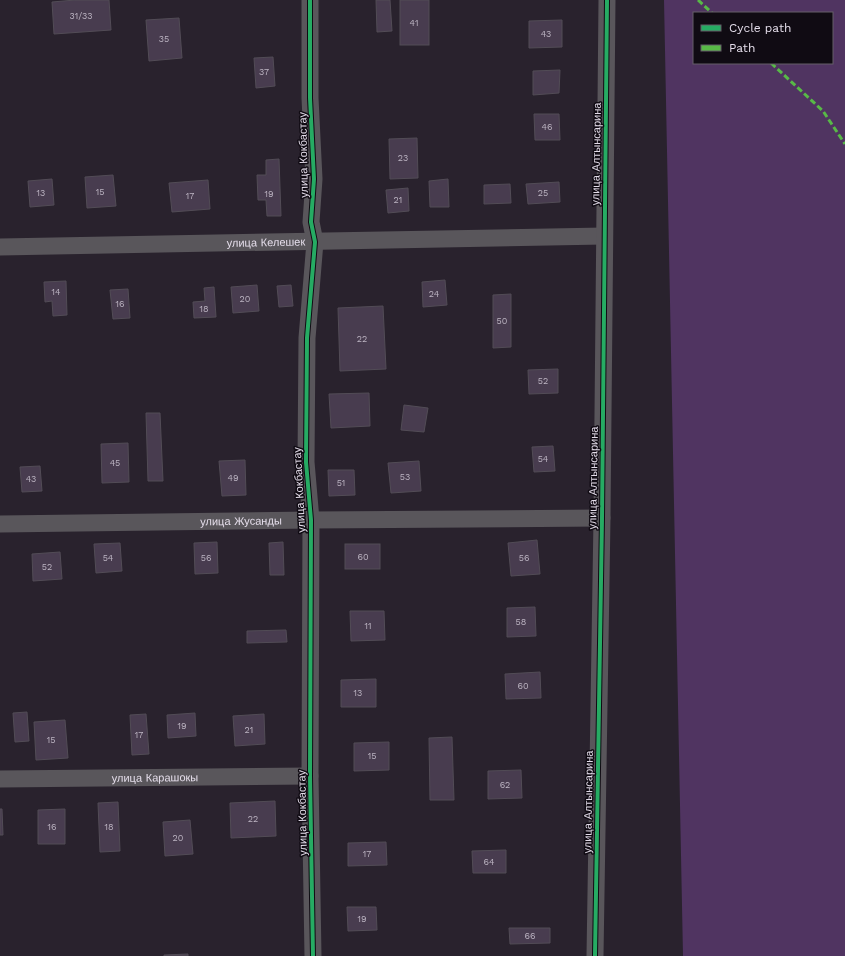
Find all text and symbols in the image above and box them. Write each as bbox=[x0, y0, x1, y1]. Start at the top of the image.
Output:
house number: 31/33 bbox=[69, 11, 93, 21]
legend bbox=[693, 12, 833, 64]
house number: 41 bbox=[410, 18, 418, 28]
text: Cycle path bbox=[729, 21, 791, 35]
house number: 43 bbox=[541, 29, 551, 39]
house number: 35 bbox=[159, 34, 169, 44]
text: Path bbox=[729, 41, 755, 55]
house number: 37 bbox=[259, 67, 269, 77]
street label: улица Алтынсарина bbox=[589, 102, 604, 206]
street label: улица Кокбастау bbox=[296, 112, 311, 198]
house number: 46 bbox=[542, 122, 552, 132]
house number: 23 bbox=[398, 153, 408, 163]
house number: 15 bbox=[96, 187, 104, 197]
house number: 13 bbox=[37, 188, 45, 198]
house number: 25 bbox=[538, 188, 548, 198]
house number: 19 bbox=[264, 189, 274, 199]
house number: 17 bbox=[186, 191, 194, 201]
house number: 21 bbox=[394, 195, 402, 205]
street label: улица Келешек bbox=[227, 235, 306, 250]
house number: 14 bbox=[51, 287, 61, 297]
house number: 24 bbox=[429, 289, 440, 299]
house number: 20 bbox=[240, 294, 251, 304]
house number: 16 bbox=[116, 299, 124, 309]
house number: 18 bbox=[199, 304, 209, 314]
house number: 50 bbox=[497, 316, 508, 326]
house number: 22 bbox=[357, 334, 367, 344]
house number: 52 bbox=[538, 376, 548, 386]
street label: улица Алтынсарина bbox=[586, 426, 601, 530]
street label: улица Кокбастау bbox=[291, 446, 308, 533]
house number: 54 bbox=[538, 454, 549, 464]
house number: 45 bbox=[110, 458, 120, 468]
house number: 53 bbox=[400, 472, 410, 482]
house number: 49 bbox=[227, 473, 239, 483]
house number: 43 bbox=[26, 474, 36, 484]
house number: 51 bbox=[337, 478, 345, 488]
street label: улица Жусанды bbox=[200, 514, 282, 528]
house number: 60 bbox=[357, 552, 369, 562]
house number: 54 bbox=[103, 553, 114, 563]
house number: 56 bbox=[201, 553, 211, 563]
house number: 56 bbox=[519, 553, 529, 563]
house number: 52 bbox=[42, 562, 52, 572]
house number: 58 bbox=[516, 617, 526, 627]
house number: 11 bbox=[364, 621, 372, 631]
house number: 60 bbox=[517, 681, 529, 691]
house number: 13 bbox=[354, 688, 362, 698]
house number: 19 bbox=[177, 721, 187, 731]
house number: 21 bbox=[245, 725, 253, 735]
house number: 17 bbox=[135, 730, 143, 740]
house number: 15 bbox=[47, 735, 55, 745]
street label: улица Алтынсарина bbox=[581, 750, 596, 854]
house number: 15 bbox=[368, 751, 376, 761]
street label: улица Кокбастау bbox=[295, 770, 310, 856]
street label: улица Карашокы bbox=[112, 771, 198, 785]
house number: 62 bbox=[500, 780, 510, 790]
house number: 22 bbox=[248, 814, 258, 824]
house number: 16 bbox=[48, 822, 56, 832]
house number: 18 bbox=[104, 822, 114, 832]
house number: 20 bbox=[173, 833, 184, 843]
house number: 17 bbox=[363, 849, 371, 859]
house number: 64 bbox=[484, 857, 495, 867]
house number: 19 bbox=[357, 914, 367, 924]
house number: 66 bbox=[525, 931, 535, 941]

